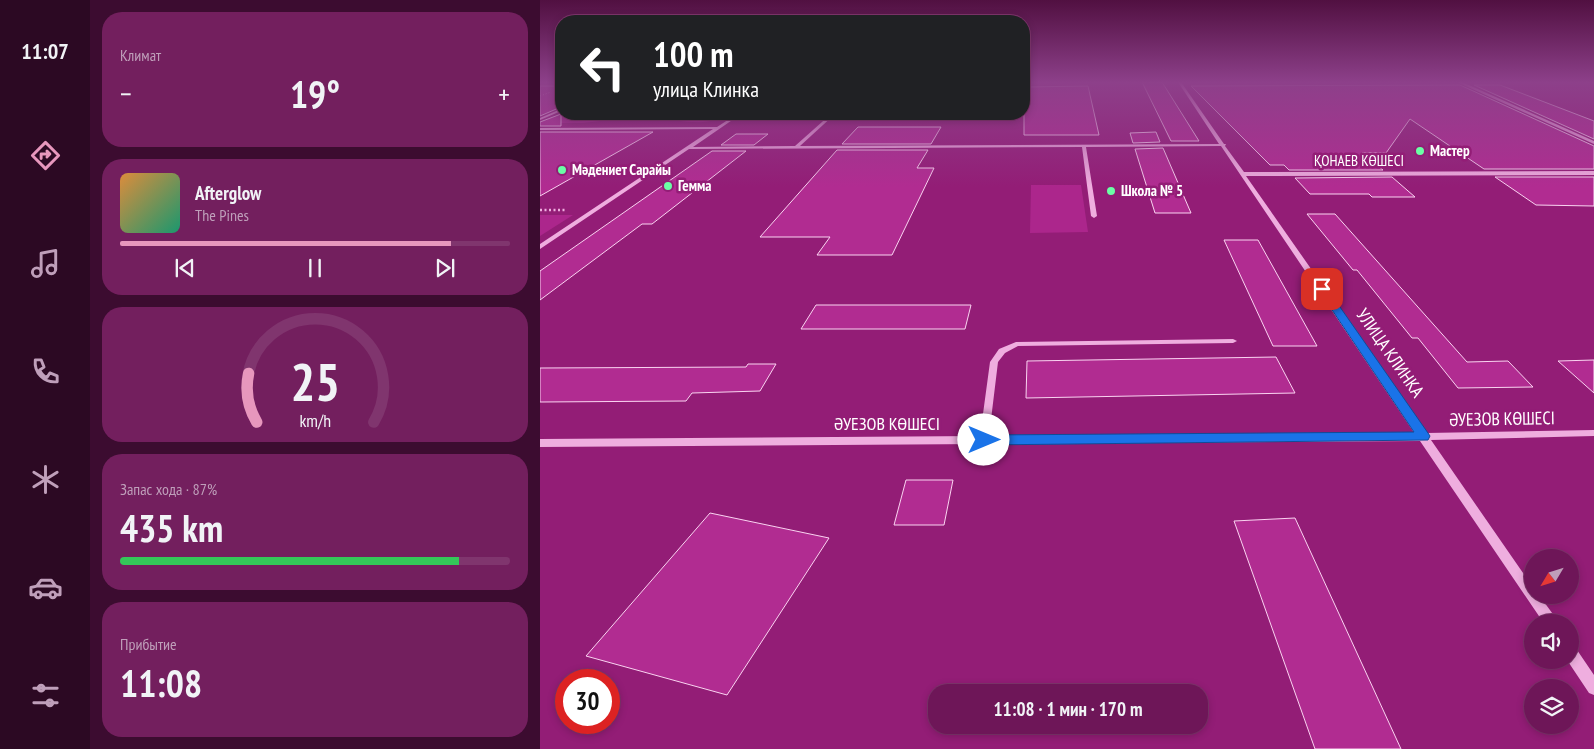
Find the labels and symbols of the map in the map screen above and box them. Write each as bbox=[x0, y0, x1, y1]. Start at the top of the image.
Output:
place label: Мастер bbox=[1430, 141, 1470, 160]
marker: Мастер bbox=[1414, 145, 1426, 157]
street label: ҚОНАЕВ КӨШЕСІ bbox=[1314, 151, 1404, 170]
place label: Мәдениет Сарайы bbox=[572, 160, 671, 179]
marker: Мәдениет Сарайы bbox=[556, 164, 568, 176]
place label: Гемма bbox=[678, 176, 711, 195]
marker: Гемма bbox=[662, 180, 674, 192]
place label: Школа № 5 bbox=[1121, 181, 1183, 200]
marker: Школа № 5 bbox=[1105, 185, 1117, 197]
pin bbox=[1301, 268, 1343, 310]
street label: УЛИЦА КЛИНКА bbox=[1351, 304, 1430, 402]
street label: ӘУЕЗОВ КӨШЕСІ bbox=[1449, 406, 1555, 431]
street label: ӘУЕЗОВ КӨШЕСІ bbox=[834, 412, 940, 435]
position arrow bbox=[957, 413, 1009, 465]
north arrow bbox=[1524, 549, 1579, 604]
speed limit sign: 30 bbox=[555, 669, 620, 734]

